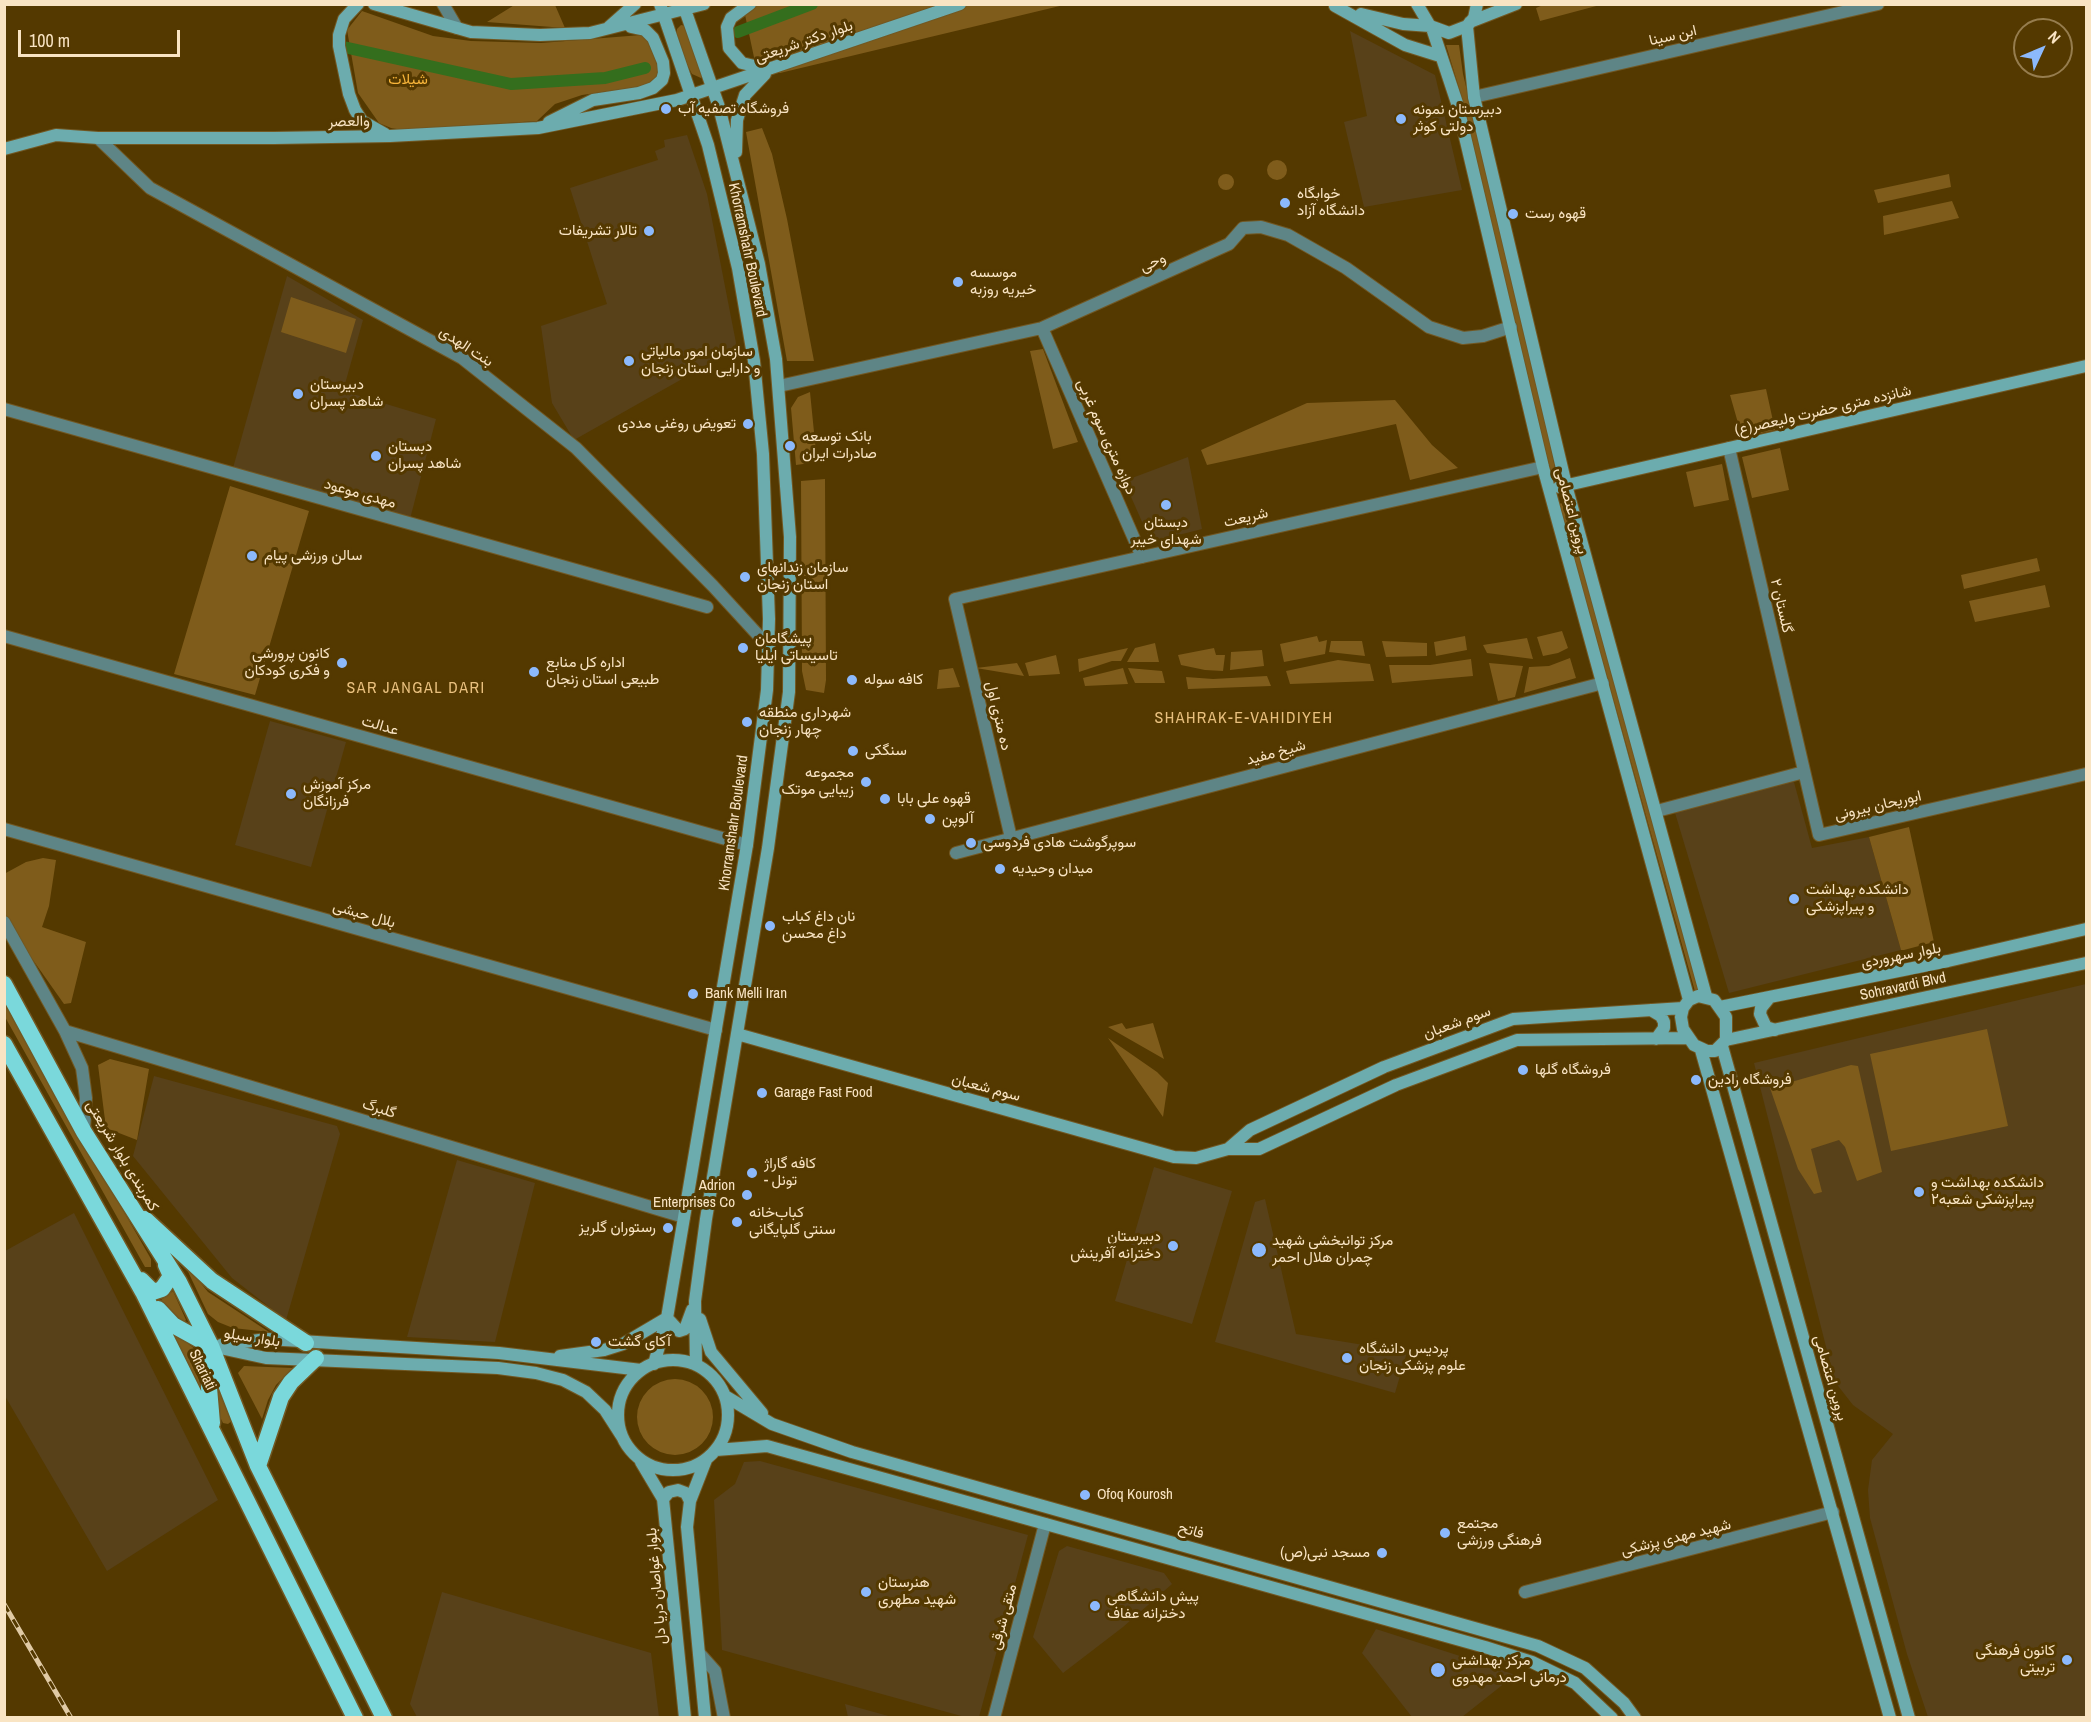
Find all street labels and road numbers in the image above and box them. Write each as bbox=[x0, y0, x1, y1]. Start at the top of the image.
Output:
street label: بلوار دکتر شریعتی bbox=[753, 17, 855, 67]
street label: ابن سینا bbox=[1647, 22, 1699, 50]
street label: والعصر bbox=[328, 113, 370, 131]
street label: Khorramshahr Boulevard bbox=[724, 181, 770, 319]
street label: وحی bbox=[1137, 249, 1169, 277]
street label: بنت الهدی bbox=[436, 323, 496, 371]
street label: دوازه متری سوم غربی bbox=[1072, 376, 1140, 498]
street label: شانزده متری حضرت ولیعصر(ع) bbox=[1733, 382, 1913, 440]
street label: پروین اعتصامی bbox=[1551, 466, 1591, 556]
street label: مهدی موعود bbox=[322, 475, 398, 513]
street label: شریعت bbox=[1222, 504, 1270, 532]
street label: گلستان ۲ bbox=[1766, 577, 1796, 635]
street label: ده متری اول bbox=[981, 680, 1015, 752]
street label: عدالت bbox=[359, 712, 401, 740]
street label: شیخ مفید bbox=[1244, 736, 1308, 770]
street label: Khorramshahr Boulevard bbox=[716, 754, 752, 892]
street label: ابوریحان بیرونی bbox=[1833, 787, 1923, 825]
street label: بلال حبشی bbox=[331, 898, 397, 932]
street label: بلوار سهروردی bbox=[1859, 939, 1943, 973]
street label: Sohravardi Blvd bbox=[1858, 969, 1948, 1005]
street label: سوم شعبان bbox=[1421, 1002, 1493, 1044]
street label: سوم شعبان bbox=[950, 1070, 1022, 1106]
street label: گلبرگ bbox=[360, 1095, 398, 1123]
street label: کمربندی بلوار شریعتی bbox=[82, 1097, 162, 1215]
street label: بلوار سیلو bbox=[223, 1325, 281, 1351]
street label: پروین اعتصامی bbox=[1809, 1333, 1851, 1423]
street label: Shariati bbox=[184, 1347, 220, 1393]
street label: شهید مهدی پزشکی bbox=[1619, 1516, 1733, 1560]
street label: فاتح bbox=[1176, 1519, 1206, 1543]
street label: بلوار غواصان دریا دل bbox=[643, 1527, 671, 1645]
street label: متقی شرقی bbox=[987, 1582, 1021, 1652]

